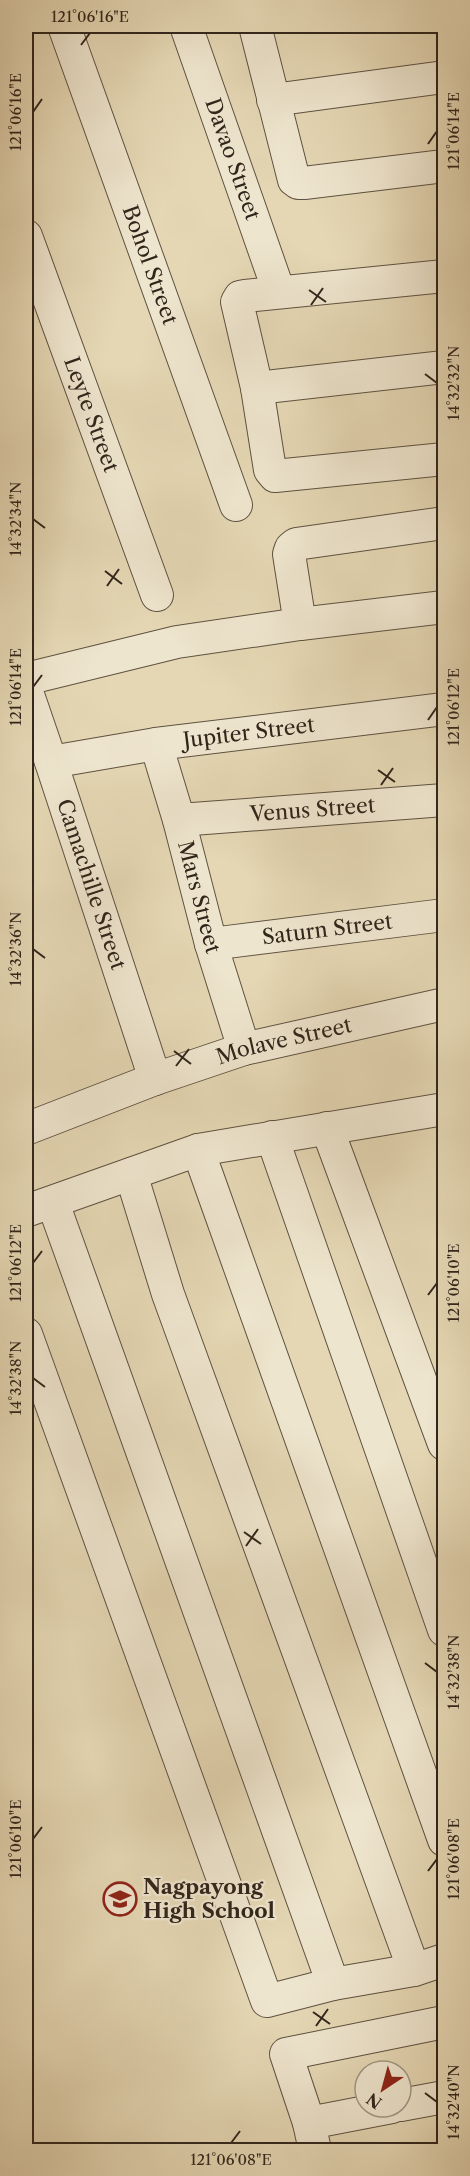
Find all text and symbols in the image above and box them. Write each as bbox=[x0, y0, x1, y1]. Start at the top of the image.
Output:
text: 121°06'16"E bbox=[51, 7, 129, 26]
text: 121°06'16"E bbox=[6, 73, 25, 151]
text: 121°06'14"E bbox=[444, 92, 463, 170]
street label: Davao Street bbox=[200, 95, 266, 224]
street label: Bohol Street bbox=[117, 202, 183, 328]
text: 14°32'32"N bbox=[444, 346, 463, 420]
street label: Leyte Street bbox=[59, 353, 124, 476]
text: 14°32'34"N bbox=[6, 482, 25, 556]
text: 121°06'14"E bbox=[6, 648, 25, 726]
text: 121°06'12"E bbox=[444, 668, 463, 746]
street label: Jupiter Street bbox=[179, 712, 316, 753]
street label: Venus Street bbox=[248, 792, 377, 827]
street label: Camachille Street bbox=[52, 796, 131, 973]
street label: Mars Street bbox=[173, 838, 226, 957]
street label: Saturn Street bbox=[260, 908, 394, 950]
text: 14°32'36"N bbox=[6, 912, 25, 986]
street label: Molave Street bbox=[213, 1012, 354, 1069]
text: 121°06'12"E bbox=[6, 1224, 25, 1302]
text: 121°06'10"E bbox=[444, 1243, 463, 1323]
text: 14°32'38"N bbox=[6, 1340, 25, 1416]
text: 14°32'38"N bbox=[444, 1634, 463, 1710]
text: 121°06'10"E bbox=[6, 1799, 25, 1879]
text: 121°06'08"E bbox=[444, 1818, 463, 1900]
place label: Nagpayong High School bbox=[143, 1874, 275, 1923]
school or university icon: Nagpayong High School bbox=[102, 1881, 138, 1917]
north arrow bbox=[353, 2059, 413, 2119]
text: 14°32'40"N bbox=[444, 2064, 463, 2140]
text: N bbox=[363, 2089, 386, 2113]
text: 121°06'08"E bbox=[190, 2150, 272, 2169]

